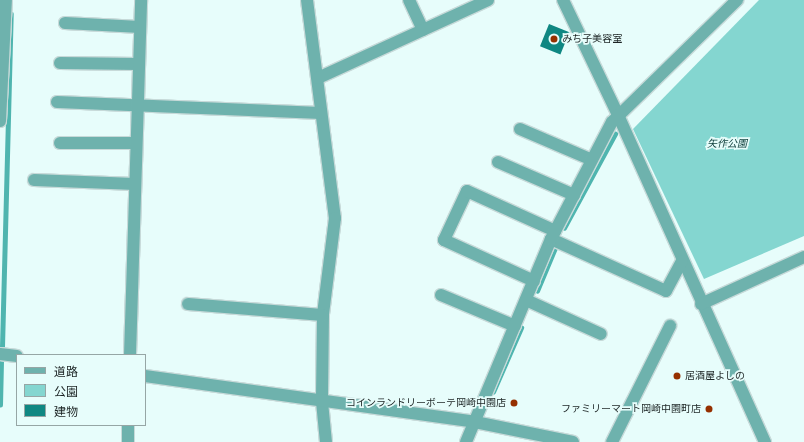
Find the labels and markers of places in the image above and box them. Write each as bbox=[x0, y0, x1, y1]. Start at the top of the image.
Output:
place label: みち子美容室 bbox=[562, 33, 622, 45]
marker: みち子美容室 bbox=[549, 34, 559, 44]
place label: 居酒屋よしの bbox=[685, 370, 745, 382]
marker: 居酒屋よしの bbox=[672, 371, 682, 381]
place label: コインランドリーボーテ岡崎中園店 bbox=[346, 397, 506, 409]
marker: コインランドリーボーテ岡崎中園店 bbox=[509, 398, 519, 408]
place label: ファミリーマート岡崎中園町店 bbox=[561, 403, 701, 415]
marker: ファミリーマート岡崎中園町店 bbox=[704, 404, 714, 414]

